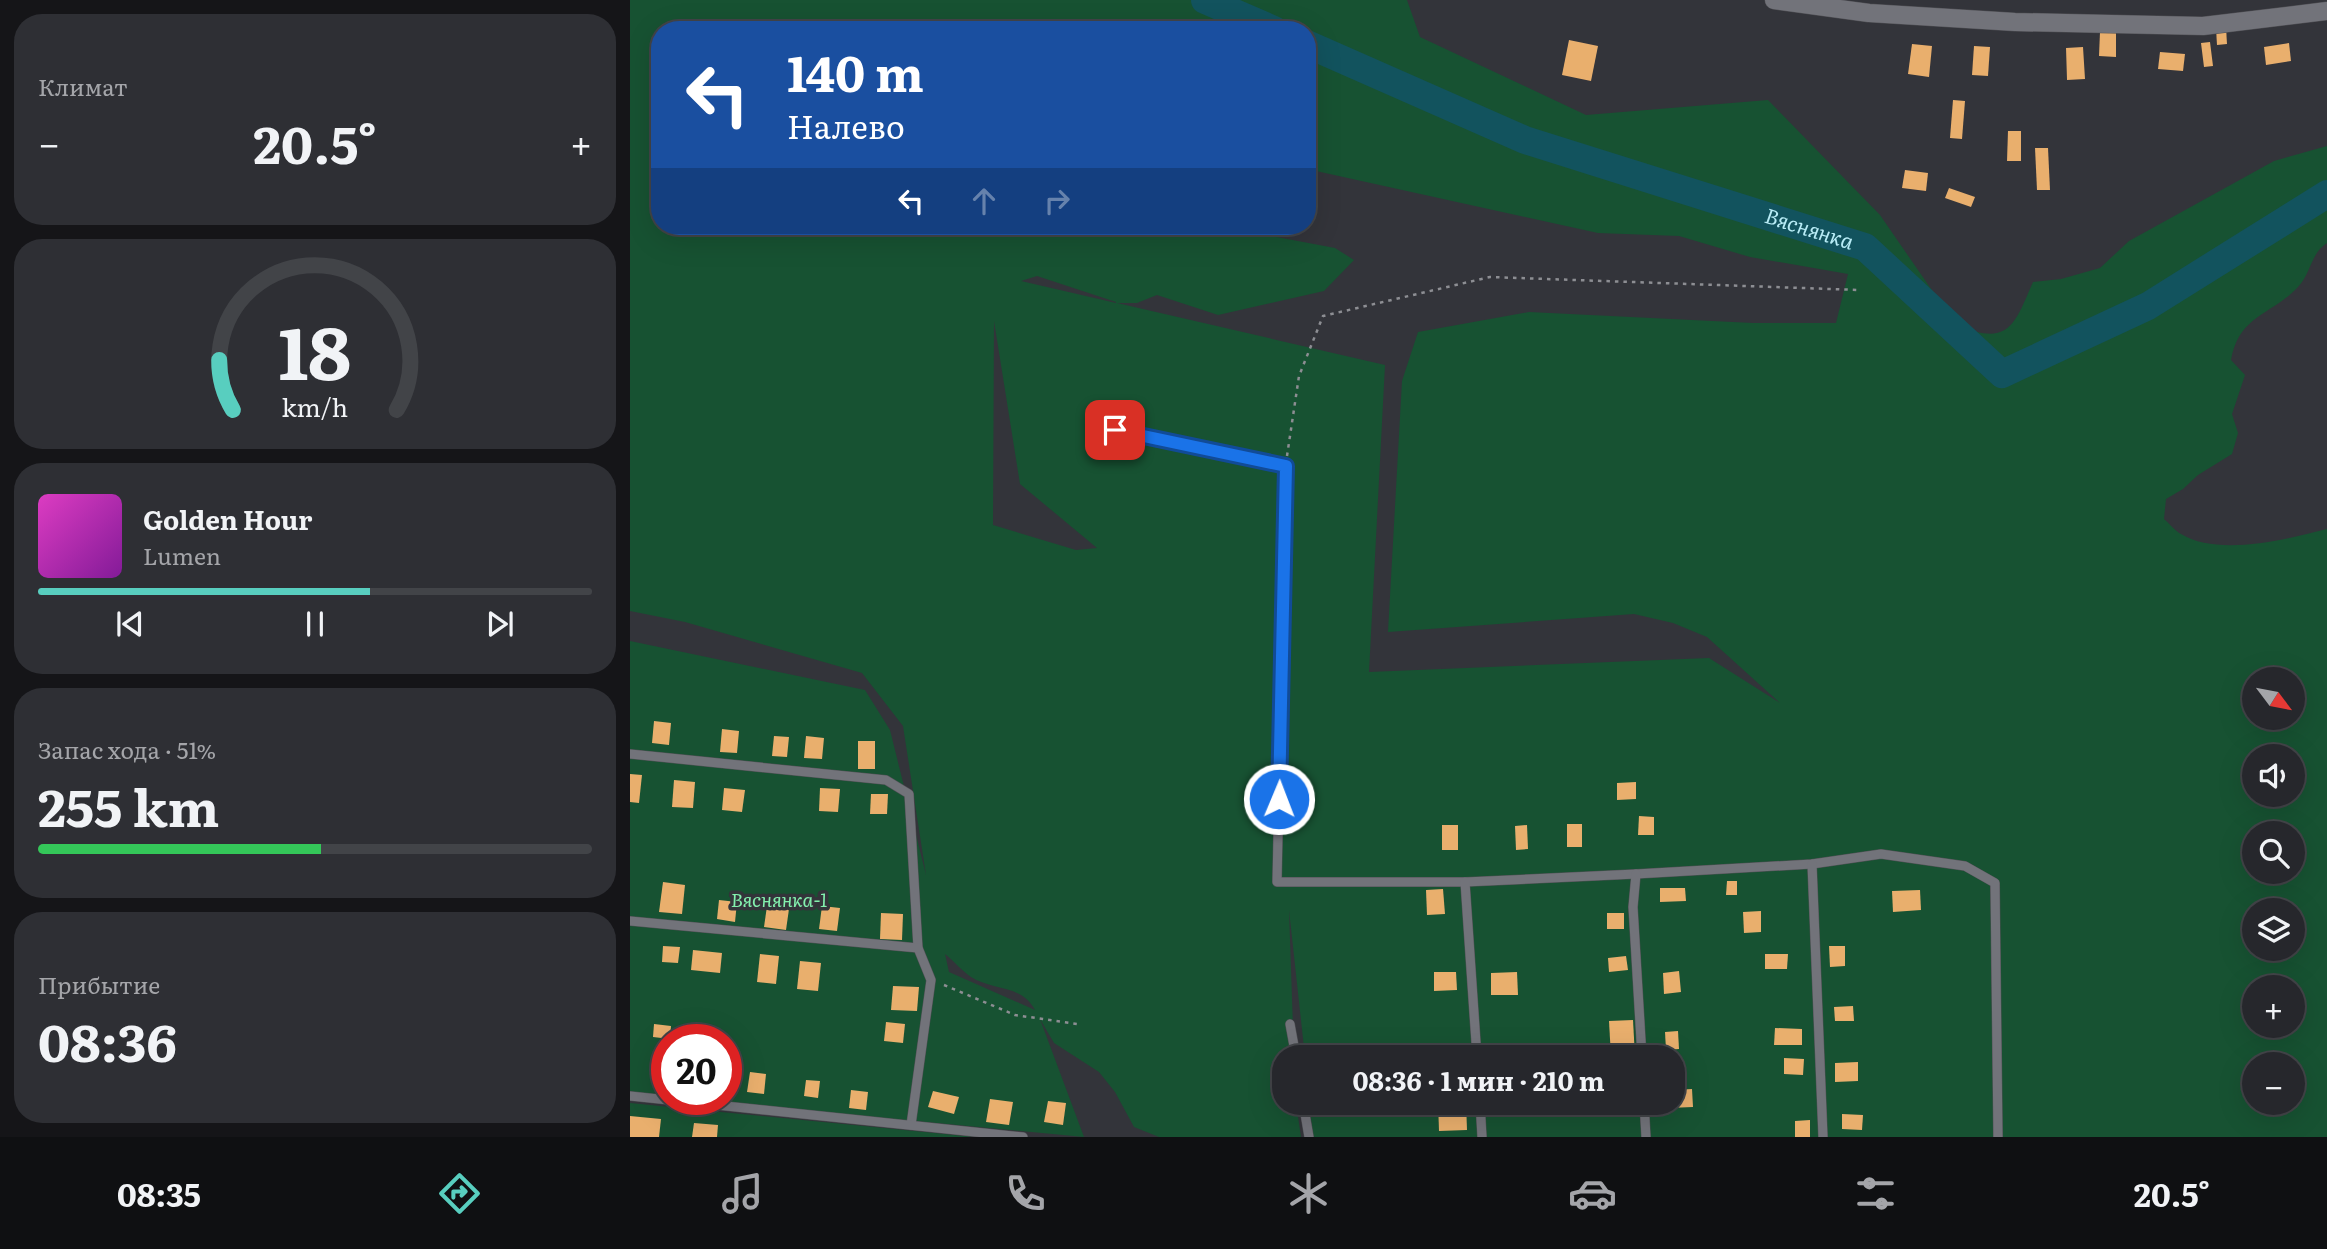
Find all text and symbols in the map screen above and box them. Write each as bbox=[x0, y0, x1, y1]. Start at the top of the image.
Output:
text: 140 m bbox=[787, 34, 924, 107]
icon: left bbox=[672, 49, 763, 140]
text: Климат bbox=[38, 69, 128, 103]
text: Налево bbox=[787, 101, 905, 149]
text: 20.5° bbox=[253, 103, 377, 180]
text: − bbox=[38, 113, 60, 170]
text: + bbox=[570, 113, 592, 170]
icon: left bbox=[892, 182, 930, 220]
icon: ahead bbox=[965, 182, 1003, 220]
icon: right bbox=[1038, 182, 1076, 220]
water label: Вяснянка bbox=[1762, 198, 1858, 256]
text: 18 bbox=[278, 294, 352, 402]
text: km/h bbox=[282, 388, 348, 425]
pin bbox=[1085, 400, 1145, 460]
icon: arrive bbox=[1096, 411, 1134, 449]
text: Golden Hour bbox=[143, 499, 312, 538]
text: Lumen bbox=[143, 538, 221, 572]
icon: previous bbox=[111, 605, 149, 643]
icon: pause bbox=[296, 605, 334, 643]
icon: next bbox=[481, 605, 519, 643]
north arrow bbox=[2242, 667, 2305, 730]
map controls bbox=[2242, 667, 2305, 1115]
text: Запас хода · 51% bbox=[38, 732, 216, 766]
button: sound bbox=[2242, 744, 2305, 807]
position arrow bbox=[1242, 762, 1316, 836]
text: 255 km bbox=[38, 766, 219, 843]
button: search bbox=[2242, 821, 2305, 884]
park label: Вяснянка-1 bbox=[731, 885, 827, 913]
button: layers bbox=[2242, 898, 2305, 961]
text: Прибытие bbox=[38, 967, 160, 1001]
button: + bbox=[2242, 975, 2305, 1038]
text: 08:36 bbox=[38, 1001, 177, 1078]
speed limit sign: 20 bbox=[651, 1024, 742, 1115]
button: − bbox=[2242, 1052, 2305, 1115]
text: 08:36 · 1 мин · 210 m bbox=[1352, 1060, 1605, 1099]
text: 08:35 bbox=[117, 1169, 201, 1217]
icon: directions bbox=[435, 1169, 484, 1218]
icon: music bbox=[718, 1169, 767, 1218]
icon: phone bbox=[1001, 1169, 1050, 1218]
icon: climate bbox=[1284, 1169, 1333, 1218]
icon: car bbox=[1568, 1169, 1617, 1218]
icon: filters bbox=[1851, 1169, 1900, 1218]
text: 20.5° bbox=[2134, 1169, 2210, 1217]

